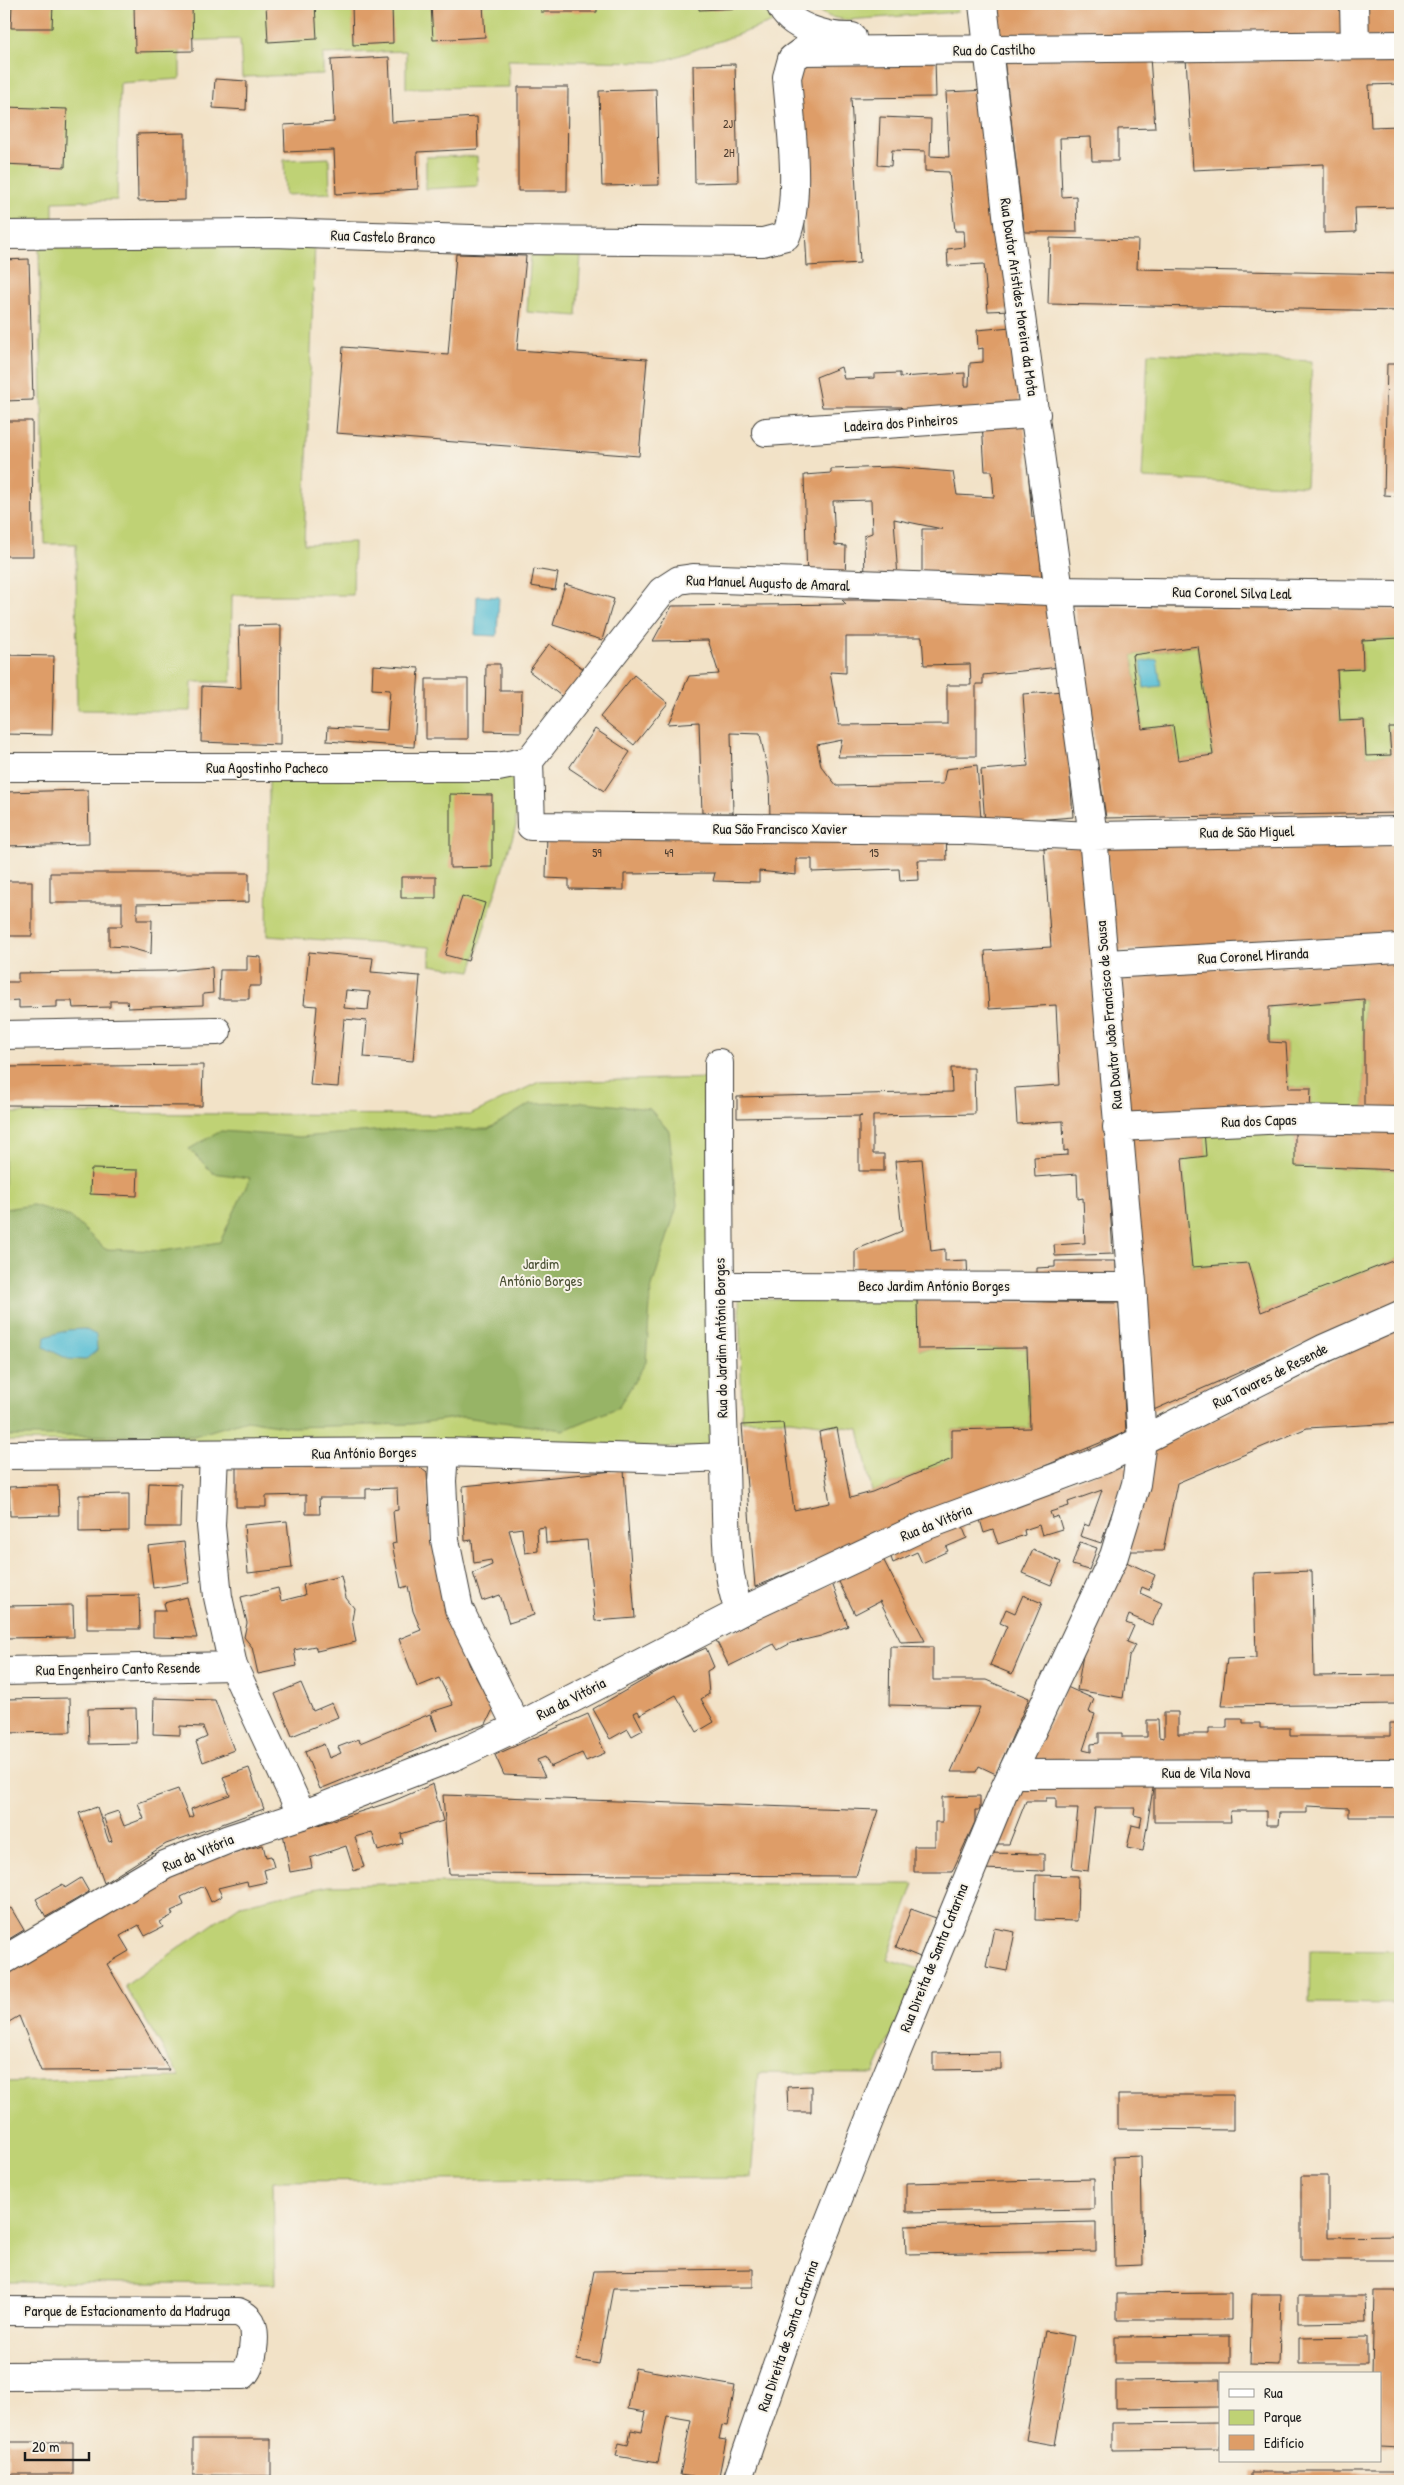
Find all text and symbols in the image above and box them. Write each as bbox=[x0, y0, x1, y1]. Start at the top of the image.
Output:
street label: Rua do Castilho bbox=[953, 38, 1035, 61]
house number: 2J bbox=[723, 115, 734, 132]
house number: 2H bbox=[723, 144, 735, 161]
street label: Rua Doutor Aristides Moreira da Mota bbox=[995, 196, 1044, 397]
street label: Rua Castelo Branco bbox=[330, 224, 436, 249]
street label: Ladeira dos Pinheiros bbox=[844, 408, 959, 437]
street label: Rua Manuel Augusto de Amaral bbox=[686, 569, 850, 596]
street label: Rua Coronel Silva Leal bbox=[1172, 581, 1292, 604]
street label: Rua Agostinho Pacheco bbox=[206, 757, 328, 778]
street label: Rua São Francisco Xavier bbox=[713, 818, 848, 839]
street label: Rua de São Miguel bbox=[1200, 820, 1294, 843]
house number: 59 bbox=[592, 844, 602, 861]
house number: 49 bbox=[665, 844, 674, 861]
house number: 15 bbox=[869, 844, 879, 861]
street label: Rua Doutor João Francisco de Sousa bbox=[1090, 920, 1127, 1110]
street label: Rua Coronel Miranda bbox=[1197, 942, 1309, 969]
street label: Rua dos Capas bbox=[1221, 1109, 1297, 1132]
park label: Jardim António Borges bbox=[500, 1253, 583, 1291]
street label: Rua do Jardim António Borges bbox=[709, 1257, 732, 1418]
street label: Beco Jardim António Borges bbox=[858, 1275, 1010, 1296]
street label: Rua Tavares de Resende bbox=[1209, 1338, 1331, 1414]
street label: Rua António Borges bbox=[311, 1441, 417, 1464]
street label: Rua da Vitória bbox=[897, 1499, 975, 1546]
street label: Rua Engenheiro Canto Resende bbox=[36, 1657, 200, 1680]
street label: Rua da Vitória bbox=[532, 1672, 609, 1725]
street label: Rua de Vila Nova bbox=[1162, 1762, 1250, 1783]
street label: Rua da Vitória bbox=[159, 1828, 237, 1877]
street label: Rua Direita de Santa Catarina bbox=[894, 1880, 973, 2035]
street label: Rua Direita de Santa Catarina bbox=[752, 2257, 823, 2414]
street label: Parque de Estacionamento da Madruga bbox=[24, 2300, 230, 2321]
legend bbox=[1219, 2372, 1382, 2462]
text: Rua bbox=[1264, 2382, 1283, 2403]
text: Parque bbox=[1264, 2406, 1302, 2427]
scale bar bbox=[25, 2430, 89, 2462]
text: Edifício bbox=[1264, 2432, 1304, 2453]
text: 20 m bbox=[32, 2436, 59, 2457]

